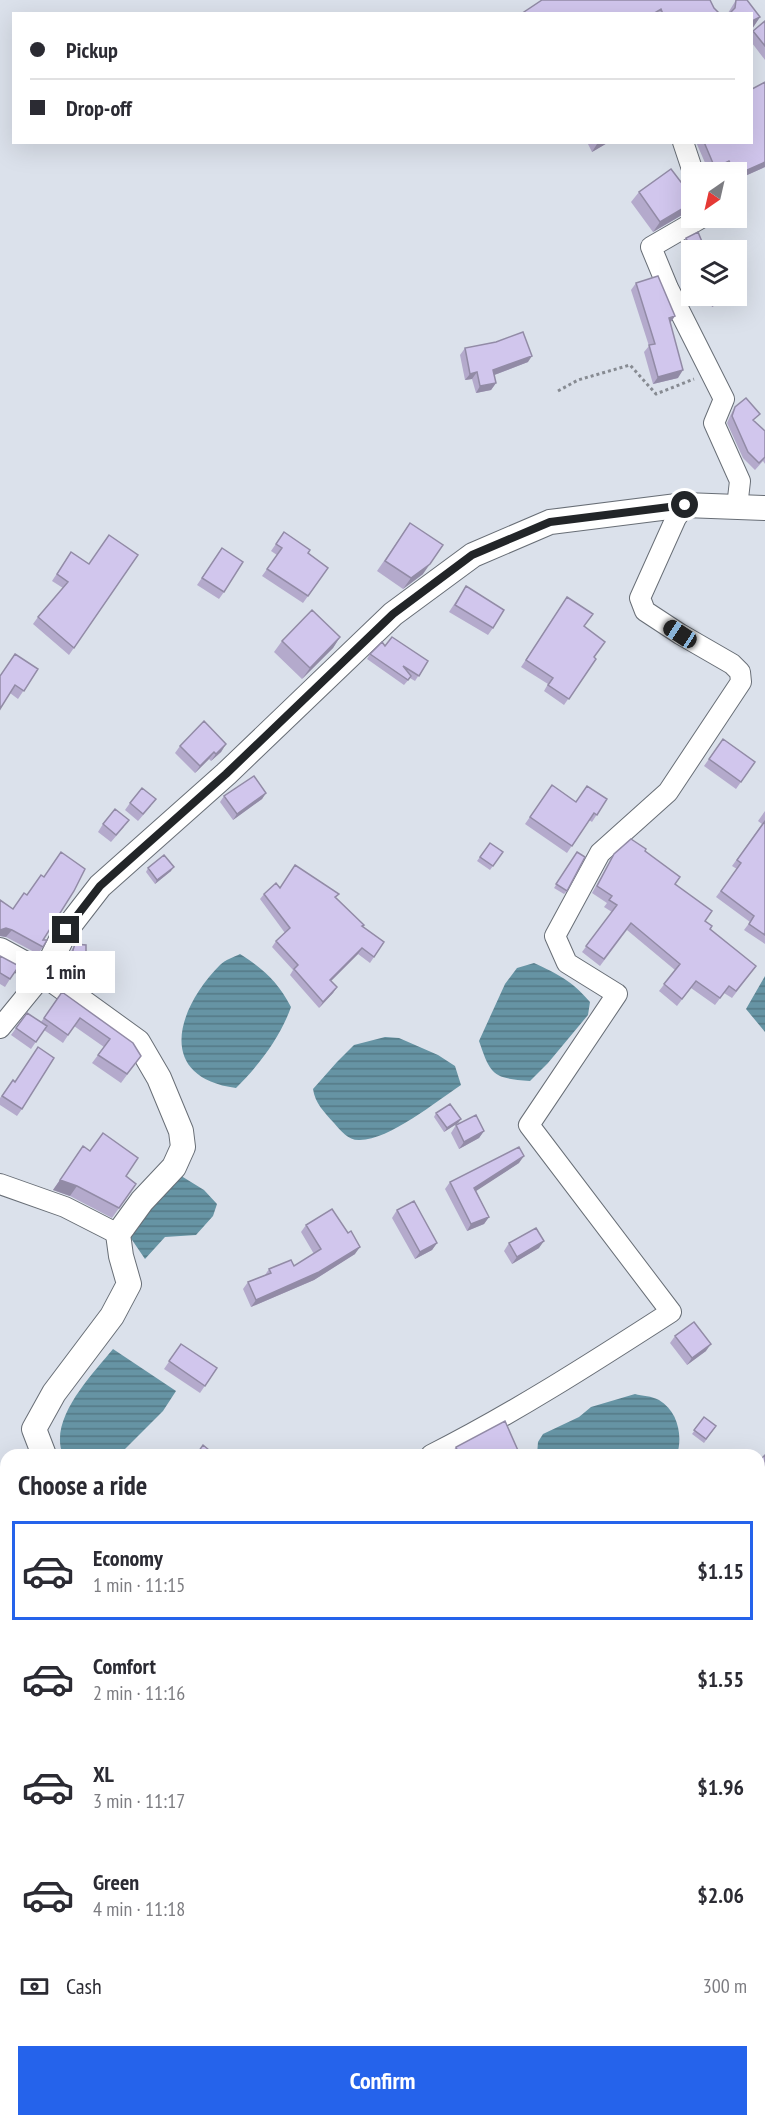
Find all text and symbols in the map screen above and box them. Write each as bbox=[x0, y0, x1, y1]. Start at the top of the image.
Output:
text: Pickup bbox=[66, 36, 118, 64]
text: Drop-off bbox=[66, 94, 132, 122]
north arrow bbox=[681, 162, 747, 228]
map controls bbox=[681, 162, 747, 306]
button: layers bbox=[681, 240, 747, 306]
route start bbox=[671, 491, 698, 518]
car bbox=[660, 617, 700, 651]
route end bbox=[52, 916, 79, 943]
callout: 1 min bbox=[16, 951, 116, 993]
text: 1 min bbox=[45, 959, 86, 985]
text: Choose a ride bbox=[18, 1468, 147, 1502]
icon: car bbox=[21, 1544, 75, 1598]
text: Economy bbox=[93, 1544, 163, 1572]
text: $1.15 bbox=[697, 1557, 744, 1585]
text: 1 min · 11:15 bbox=[93, 1572, 185, 1598]
icon: car bbox=[21, 1652, 75, 1706]
text: Comfort bbox=[93, 1652, 156, 1680]
text: $1.55 bbox=[697, 1665, 744, 1693]
text: 2 min · 11:16 bbox=[93, 1680, 185, 1706]
icon: car bbox=[21, 1760, 75, 1814]
text: XL bbox=[93, 1760, 114, 1788]
text: $1.96 bbox=[697, 1773, 744, 1801]
text: 3 min · 11:17 bbox=[93, 1788, 185, 1814]
icon: car bbox=[21, 1868, 75, 1922]
text: Green bbox=[93, 1868, 139, 1896]
text: $2.06 bbox=[697, 1881, 744, 1909]
text: 4 min · 11:18 bbox=[93, 1896, 185, 1922]
icon: cash bbox=[18, 1970, 51, 2003]
text: Cash bbox=[66, 1972, 102, 2000]
text: 300 m bbox=[703, 1973, 747, 1999]
button: Confirm bbox=[18, 2046, 747, 2115]

